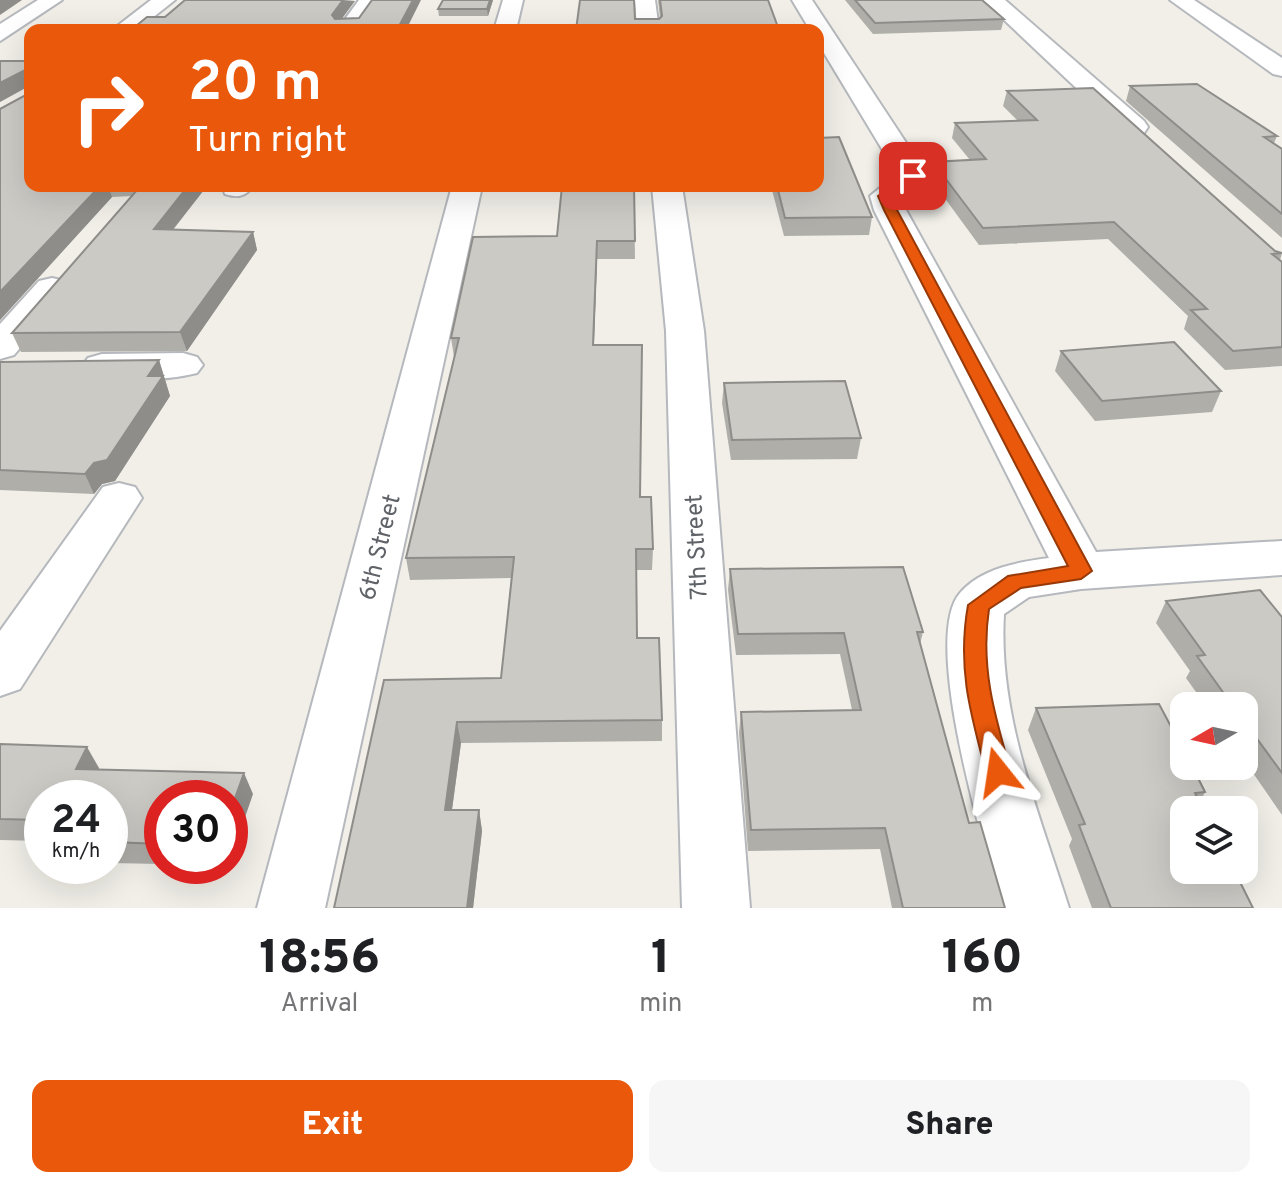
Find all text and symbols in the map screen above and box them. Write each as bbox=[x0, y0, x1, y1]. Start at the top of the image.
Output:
text: 20 m bbox=[188, 50, 322, 120]
icon: right bbox=[56, 56, 160, 160]
text: Turn right bbox=[188, 119, 347, 165]
pin bbox=[879, 142, 947, 210]
icon: arrive bbox=[891, 154, 935, 198]
street label: 6th Street bbox=[353, 491, 409, 604]
street label: 7th Street bbox=[680, 493, 716, 600]
north arrow bbox=[1170, 692, 1258, 780]
map controls bbox=[1170, 692, 1258, 884]
position arrow bbox=[956, 730, 1040, 814]
speed limit sign: 30 bbox=[144, 780, 248, 884]
button: layers bbox=[1170, 796, 1258, 884]
text: 24 bbox=[51, 797, 101, 847]
text: km/h bbox=[52, 839, 100, 865]
text: 18:56 bbox=[259, 930, 380, 990]
text: 1 bbox=[651, 930, 671, 990]
text: 160 bbox=[942, 930, 1023, 990]
text: Arrival bbox=[281, 988, 358, 1021]
text: min bbox=[639, 988, 683, 1021]
text: m bbox=[971, 988, 993, 1021]
button: Exit bbox=[32, 1080, 633, 1172]
button: Share bbox=[649, 1080, 1250, 1172]

